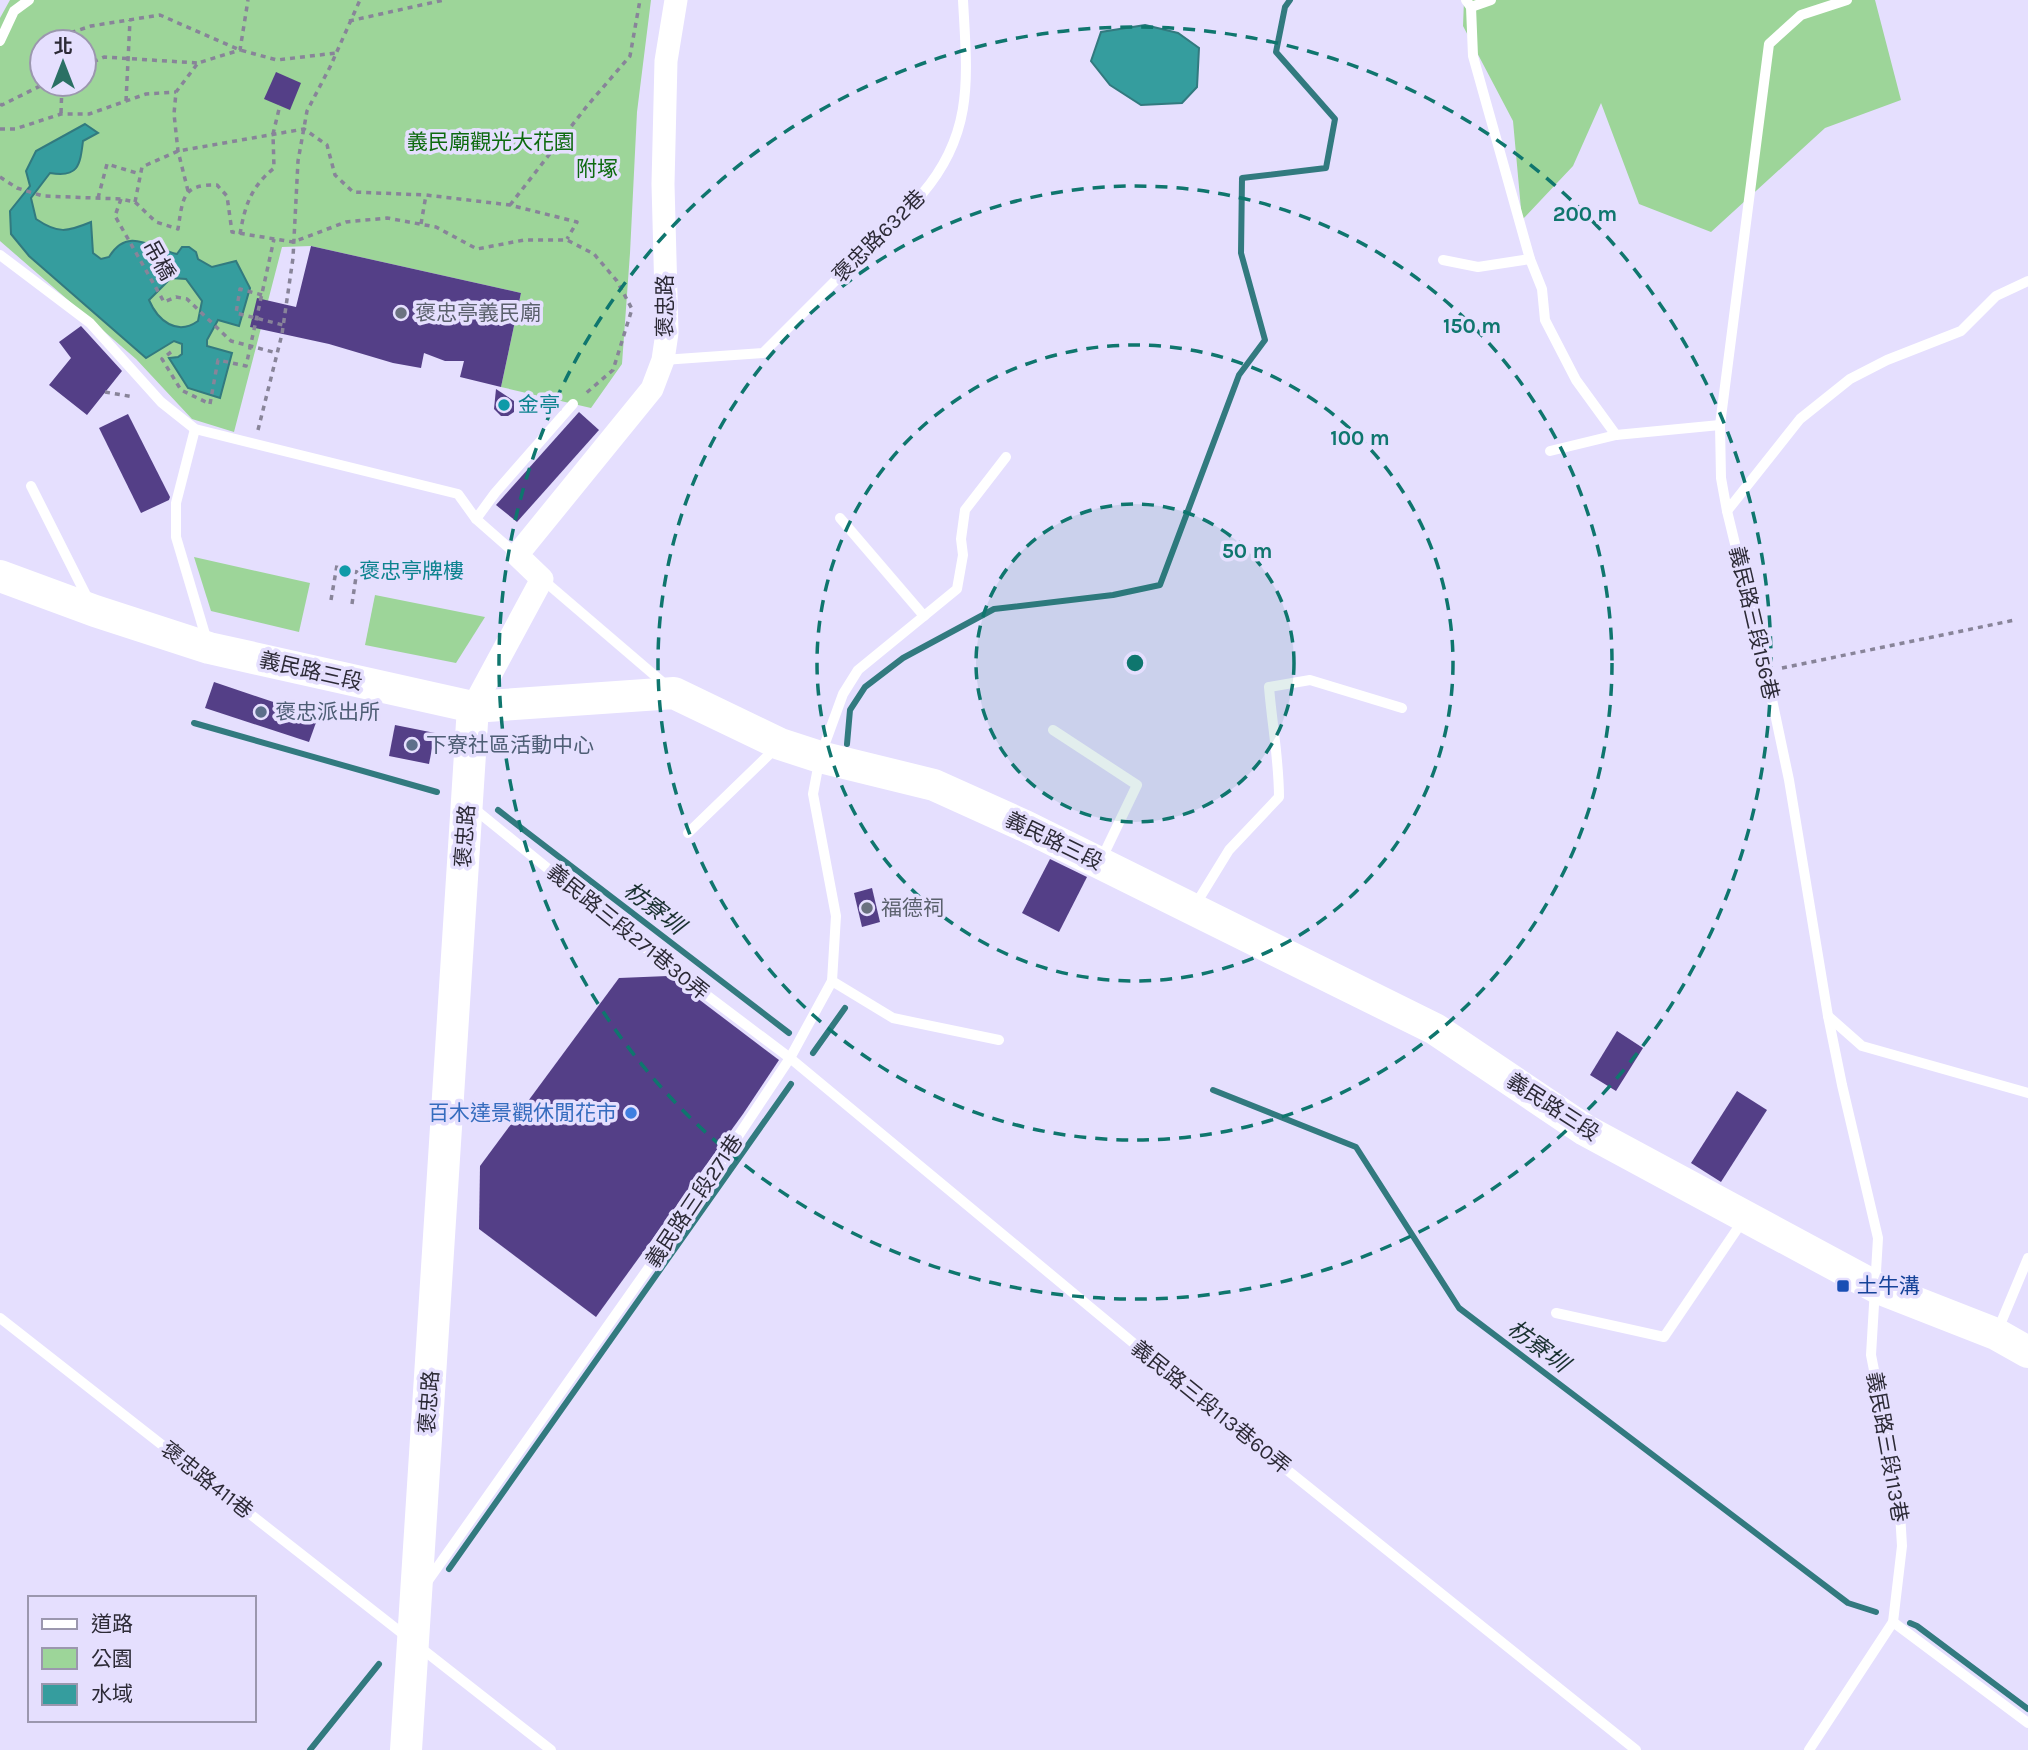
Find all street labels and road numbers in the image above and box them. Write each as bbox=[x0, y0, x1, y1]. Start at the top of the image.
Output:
street label: 褒忠路632巷 bbox=[828, 185, 930, 287]
street label: 吊橋 bbox=[138, 236, 180, 284]
street label: 褒忠路 bbox=[653, 275, 677, 338]
street label: 義民路三段156巷 bbox=[1725, 544, 1783, 702]
street label: 義民路三段 bbox=[257, 647, 365, 695]
street label: 褒忠路 bbox=[451, 804, 479, 868]
street label: 義民路三段 bbox=[1002, 807, 1106, 875]
street label: 義民路三段271巷30弄 bbox=[542, 859, 714, 1005]
street label: 義民路三段 bbox=[1502, 1068, 1604, 1146]
street label: 義民路三段271巷 bbox=[641, 1130, 747, 1272]
street label: 義民路三段113巷60弄 bbox=[1127, 1335, 1295, 1479]
street label: 褒忠路 bbox=[415, 1370, 443, 1434]
street label: 義民路三段113巷 bbox=[1862, 1370, 1912, 1524]
street label: 褒忠路411巷 bbox=[156, 1437, 258, 1523]

